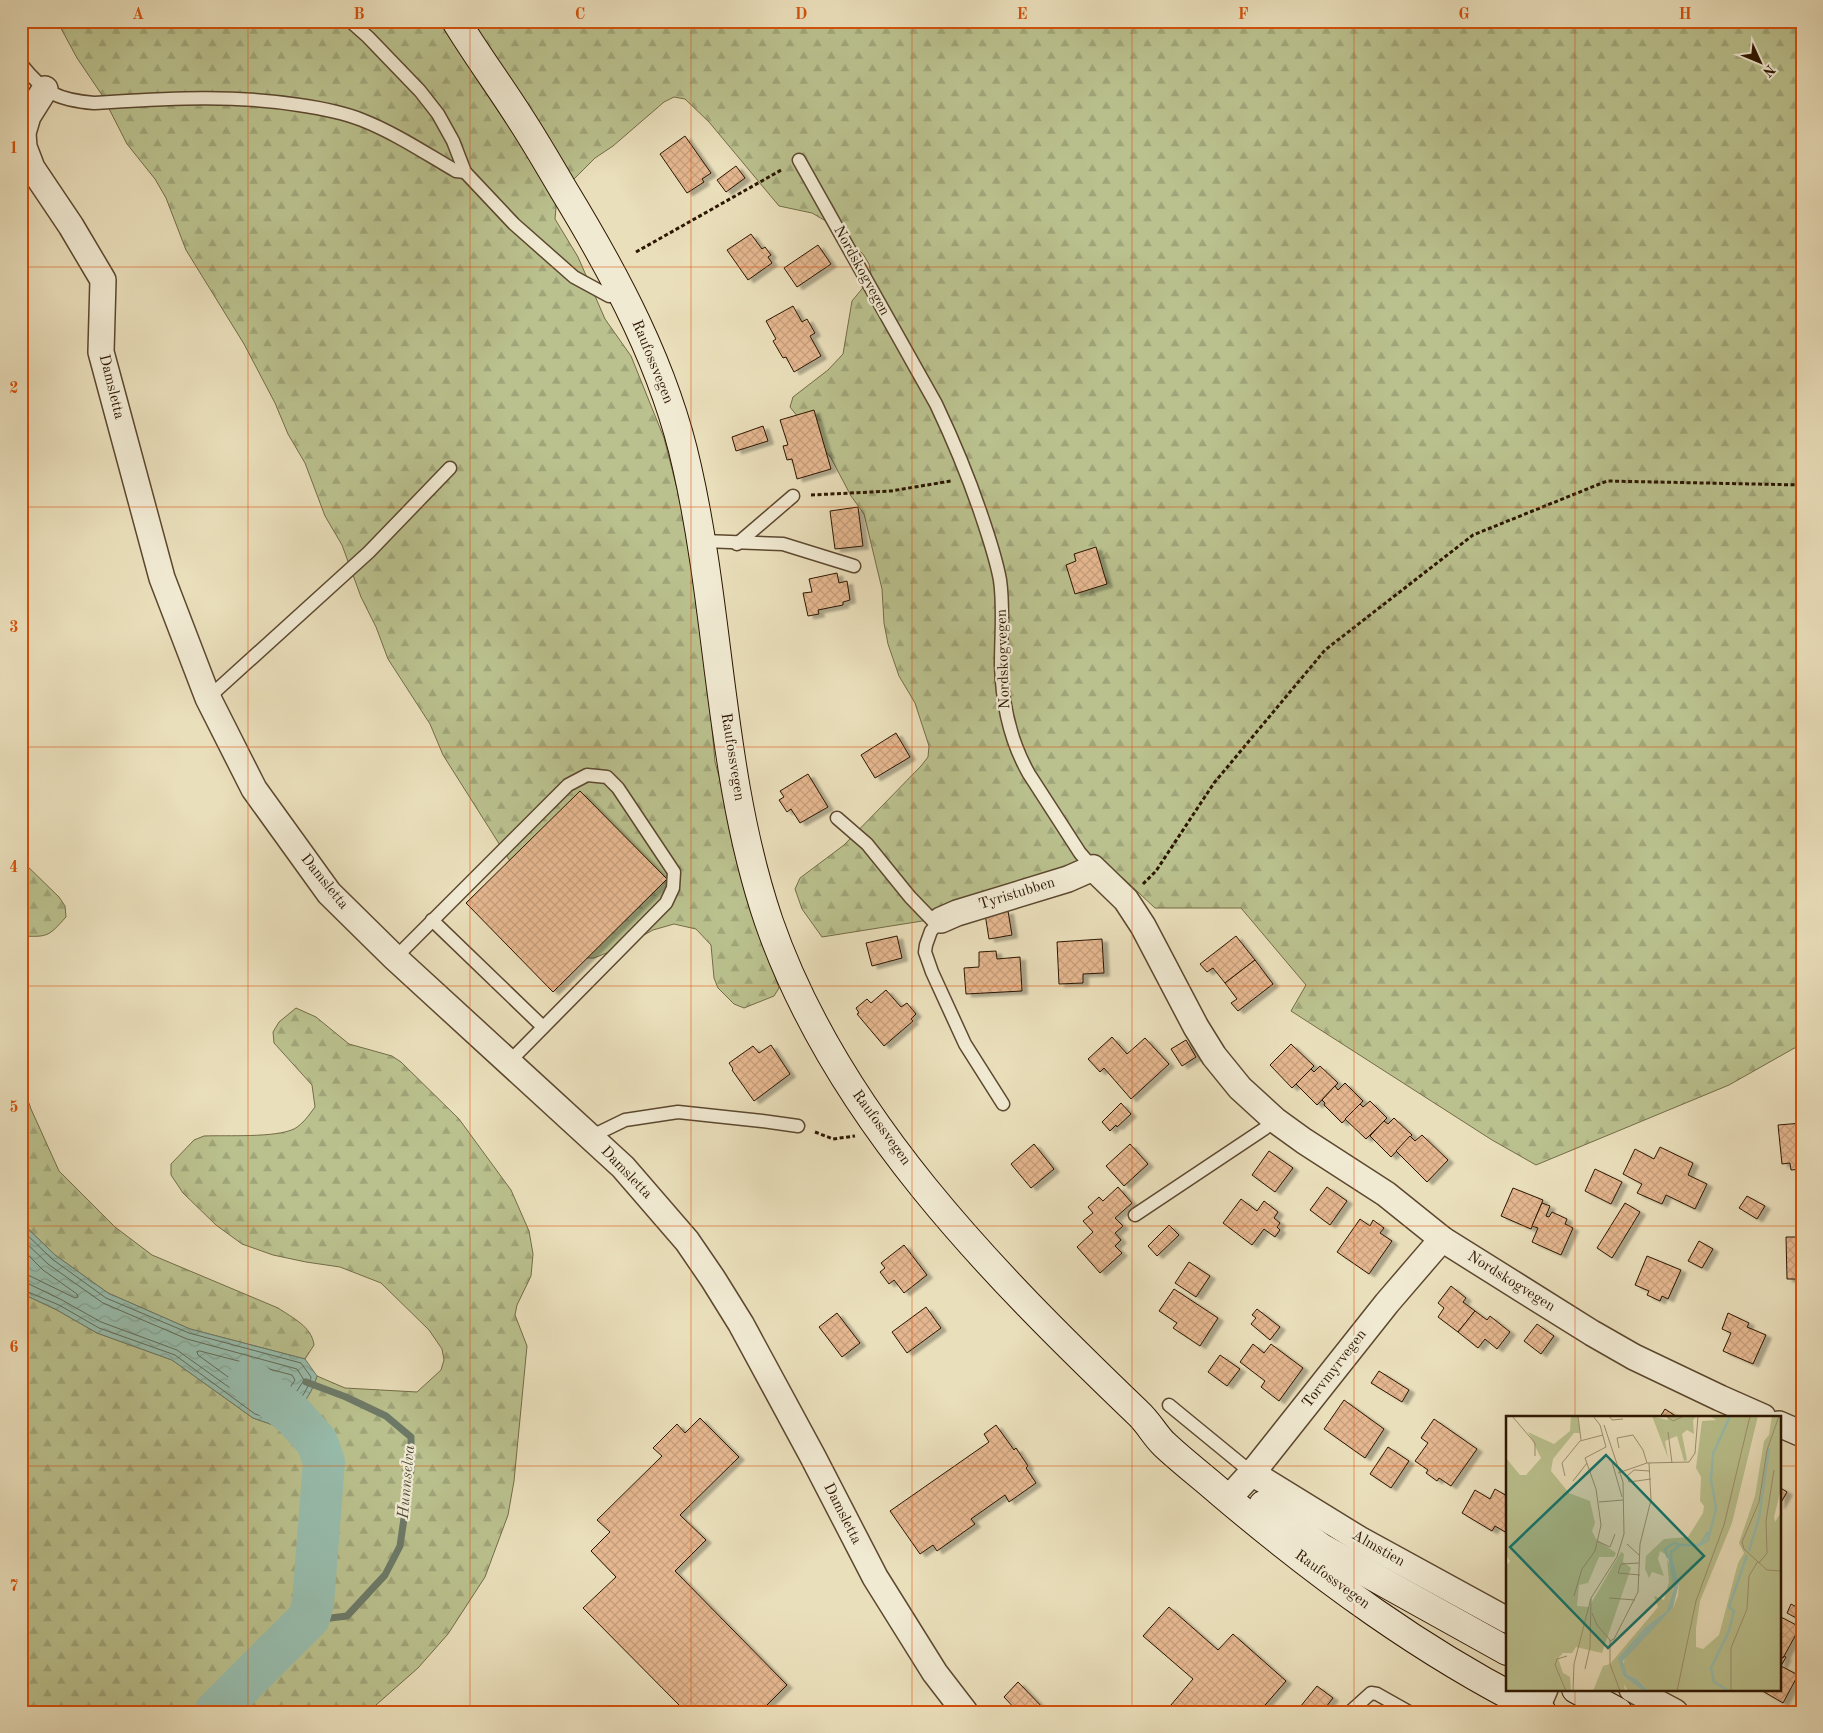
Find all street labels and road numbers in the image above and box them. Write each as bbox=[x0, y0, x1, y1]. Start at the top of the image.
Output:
street label: Nordskogvegen bbox=[830, 224, 892, 318]
street label: Raufossvegen bbox=[628, 318, 676, 406]
street label: Damsletta bbox=[96, 353, 126, 422]
street label: Nordskogvegen bbox=[995, 609, 1013, 709]
street label: Raufossvegen bbox=[718, 712, 746, 802]
street label: Damsletta bbox=[297, 851, 351, 913]
street label: Tyristubben bbox=[977, 875, 1057, 913]
street label: Raufossvegen bbox=[849, 1088, 913, 1168]
street label: Damsletta bbox=[598, 1144, 655, 1203]
street label: Nordskogvegen bbox=[1465, 1249, 1557, 1315]
street label: Torvmyrvegen bbox=[1300, 1327, 1370, 1411]
street label: Damsletta bbox=[820, 1481, 864, 1548]
street label: Almstien bbox=[1349, 1528, 1407, 1570]
street label: Raufossvegen bbox=[1292, 1548, 1372, 1612]

